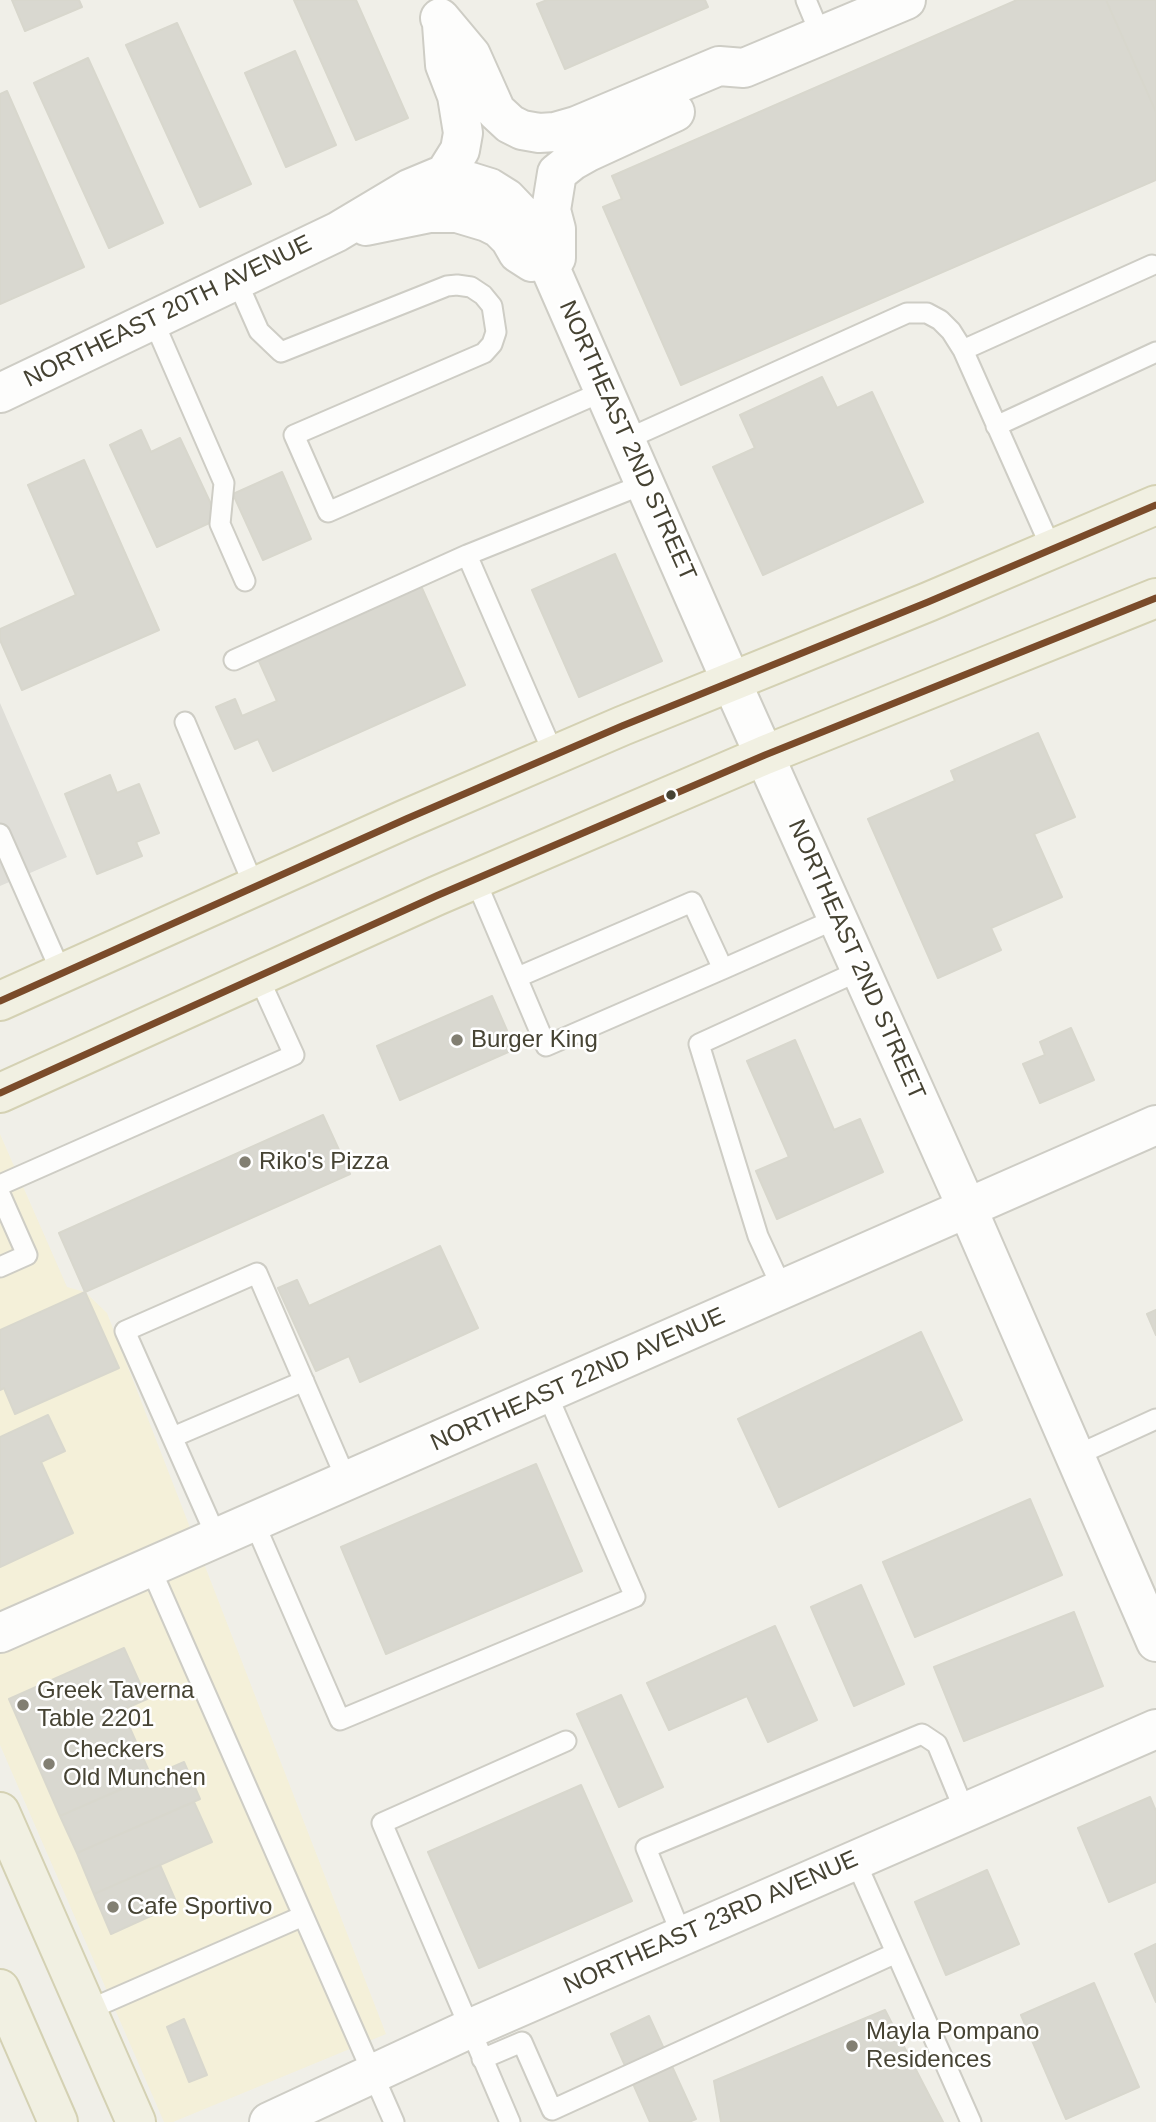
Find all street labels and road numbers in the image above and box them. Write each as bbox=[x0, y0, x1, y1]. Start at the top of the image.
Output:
street label: NORTHEAST 20TH AVENUE bbox=[19, 230, 317, 394]
street label: NORTHEAST 2ND STREET bbox=[552, 296, 702, 586]
street label: NORTHEAST 2ND STREET bbox=[781, 815, 931, 1105]
street label: NORTHEAST 22ND AVENUE bbox=[426, 1302, 730, 1458]
street label: NORTHEAST 23RD AVENUE bbox=[559, 1845, 863, 2001]

